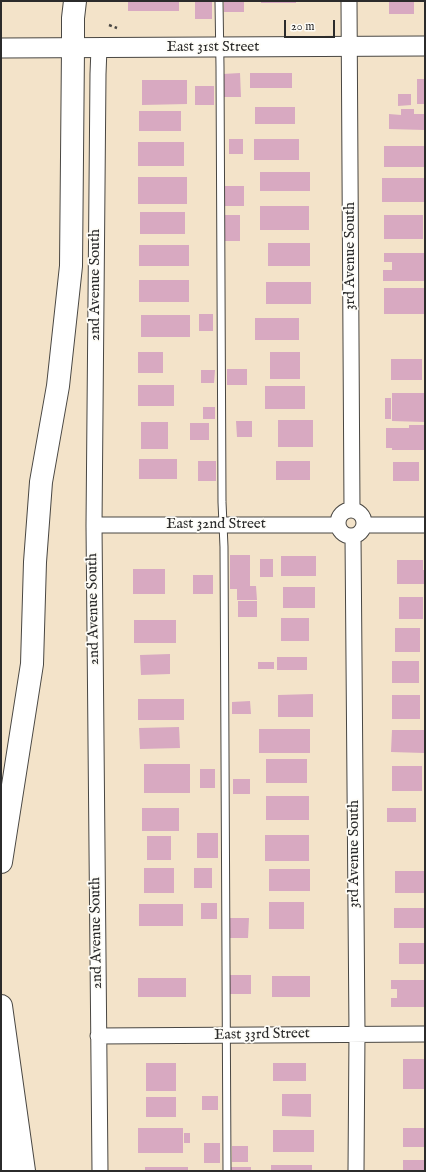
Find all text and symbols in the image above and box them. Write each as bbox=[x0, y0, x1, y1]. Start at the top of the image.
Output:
scale bar bbox=[286, 12, 337, 38]
text: 20 m bbox=[291, 19, 314, 34]
street label: East 31st Street bbox=[167, 39, 259, 57]
street label: 3rd Avenue South bbox=[342, 202, 360, 310]
street label: 2nd Avenue South bbox=[87, 229, 105, 341]
street label: East 32nd Street bbox=[166, 516, 266, 534]
street label: 2nd Avenue South bbox=[84, 553, 104, 665]
street label: 3rd Avenue South bbox=[346, 800, 364, 908]
street label: 2nd Avenue South bbox=[87, 877, 107, 989]
street label: East 33rd Street bbox=[214, 1025, 310, 1045]

